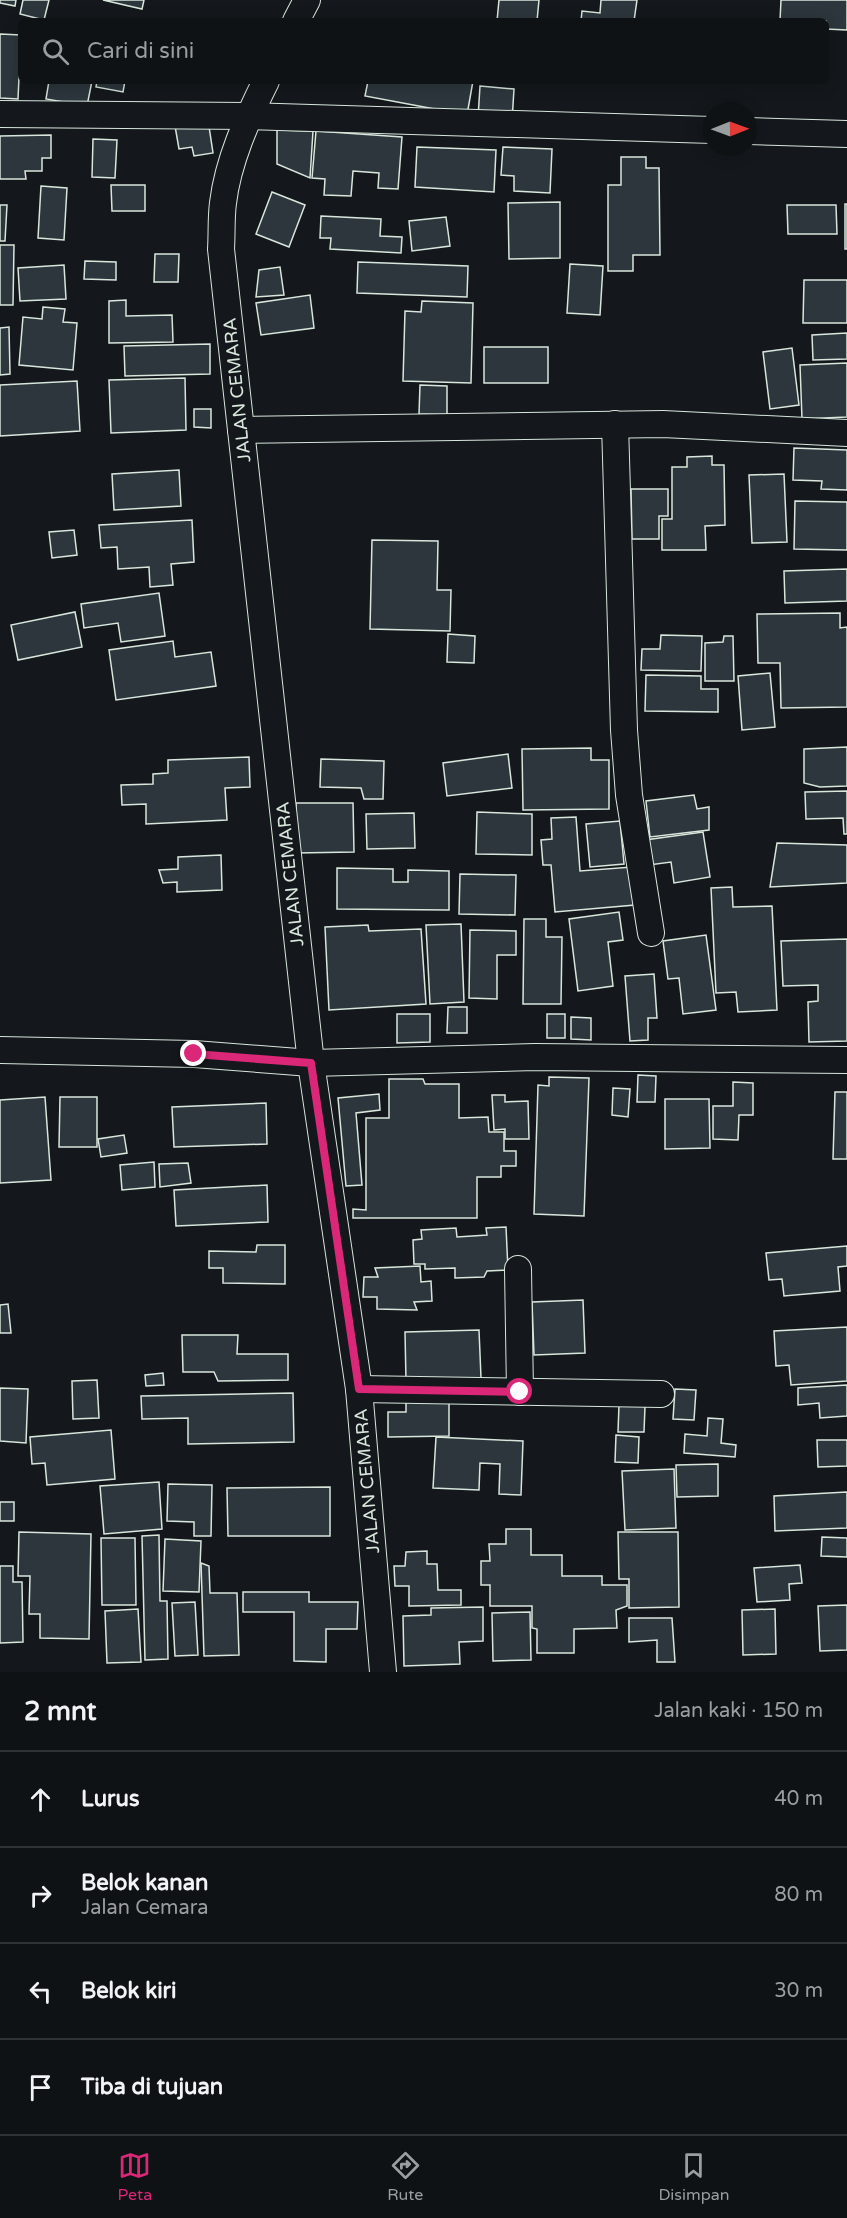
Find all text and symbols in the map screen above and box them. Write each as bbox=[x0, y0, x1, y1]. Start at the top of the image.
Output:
search box bbox=[18, 18, 829, 84]
icon: search bbox=[39, 35, 72, 68]
text: Cari di sini bbox=[87, 38, 194, 64]
north arrow bbox=[703, 102, 757, 156]
street label: JALAN CEMARA bbox=[218, 317, 256, 463]
street label: JALAN CEMARA bbox=[271, 801, 309, 947]
route end bbox=[180, 1040, 206, 1066]
route start bbox=[506, 1378, 532, 1404]
street label: JALAN CEMARA bbox=[350, 1408, 384, 1554]
text: 2 mnt bbox=[24, 1696, 96, 1727]
text: Jalan kaki · 150 m bbox=[654, 1699, 823, 1723]
icon: ahead bbox=[24, 1783, 57, 1816]
text: Lurus bbox=[81, 1786, 139, 1812]
text: 40 m bbox=[774, 1787, 823, 1811]
text: Belok kanan bbox=[81, 1870, 208, 1896]
icon: right bbox=[24, 1879, 57, 1912]
text: 80 m bbox=[774, 1883, 823, 1907]
text: Jalan Cemara bbox=[81, 1896, 209, 1920]
icon: left bbox=[24, 1975, 57, 2008]
text: Belok kiri bbox=[81, 1978, 177, 2004]
text: 30 m bbox=[774, 1979, 823, 2003]
icon: arrive bbox=[24, 2071, 57, 2104]
text: Tiba di tujuan bbox=[81, 2074, 223, 2100]
tab: Peta bbox=[118, 2149, 152, 2205]
tab: Rute bbox=[387, 2149, 423, 2205]
tab: Disimpan bbox=[658, 2149, 729, 2205]

